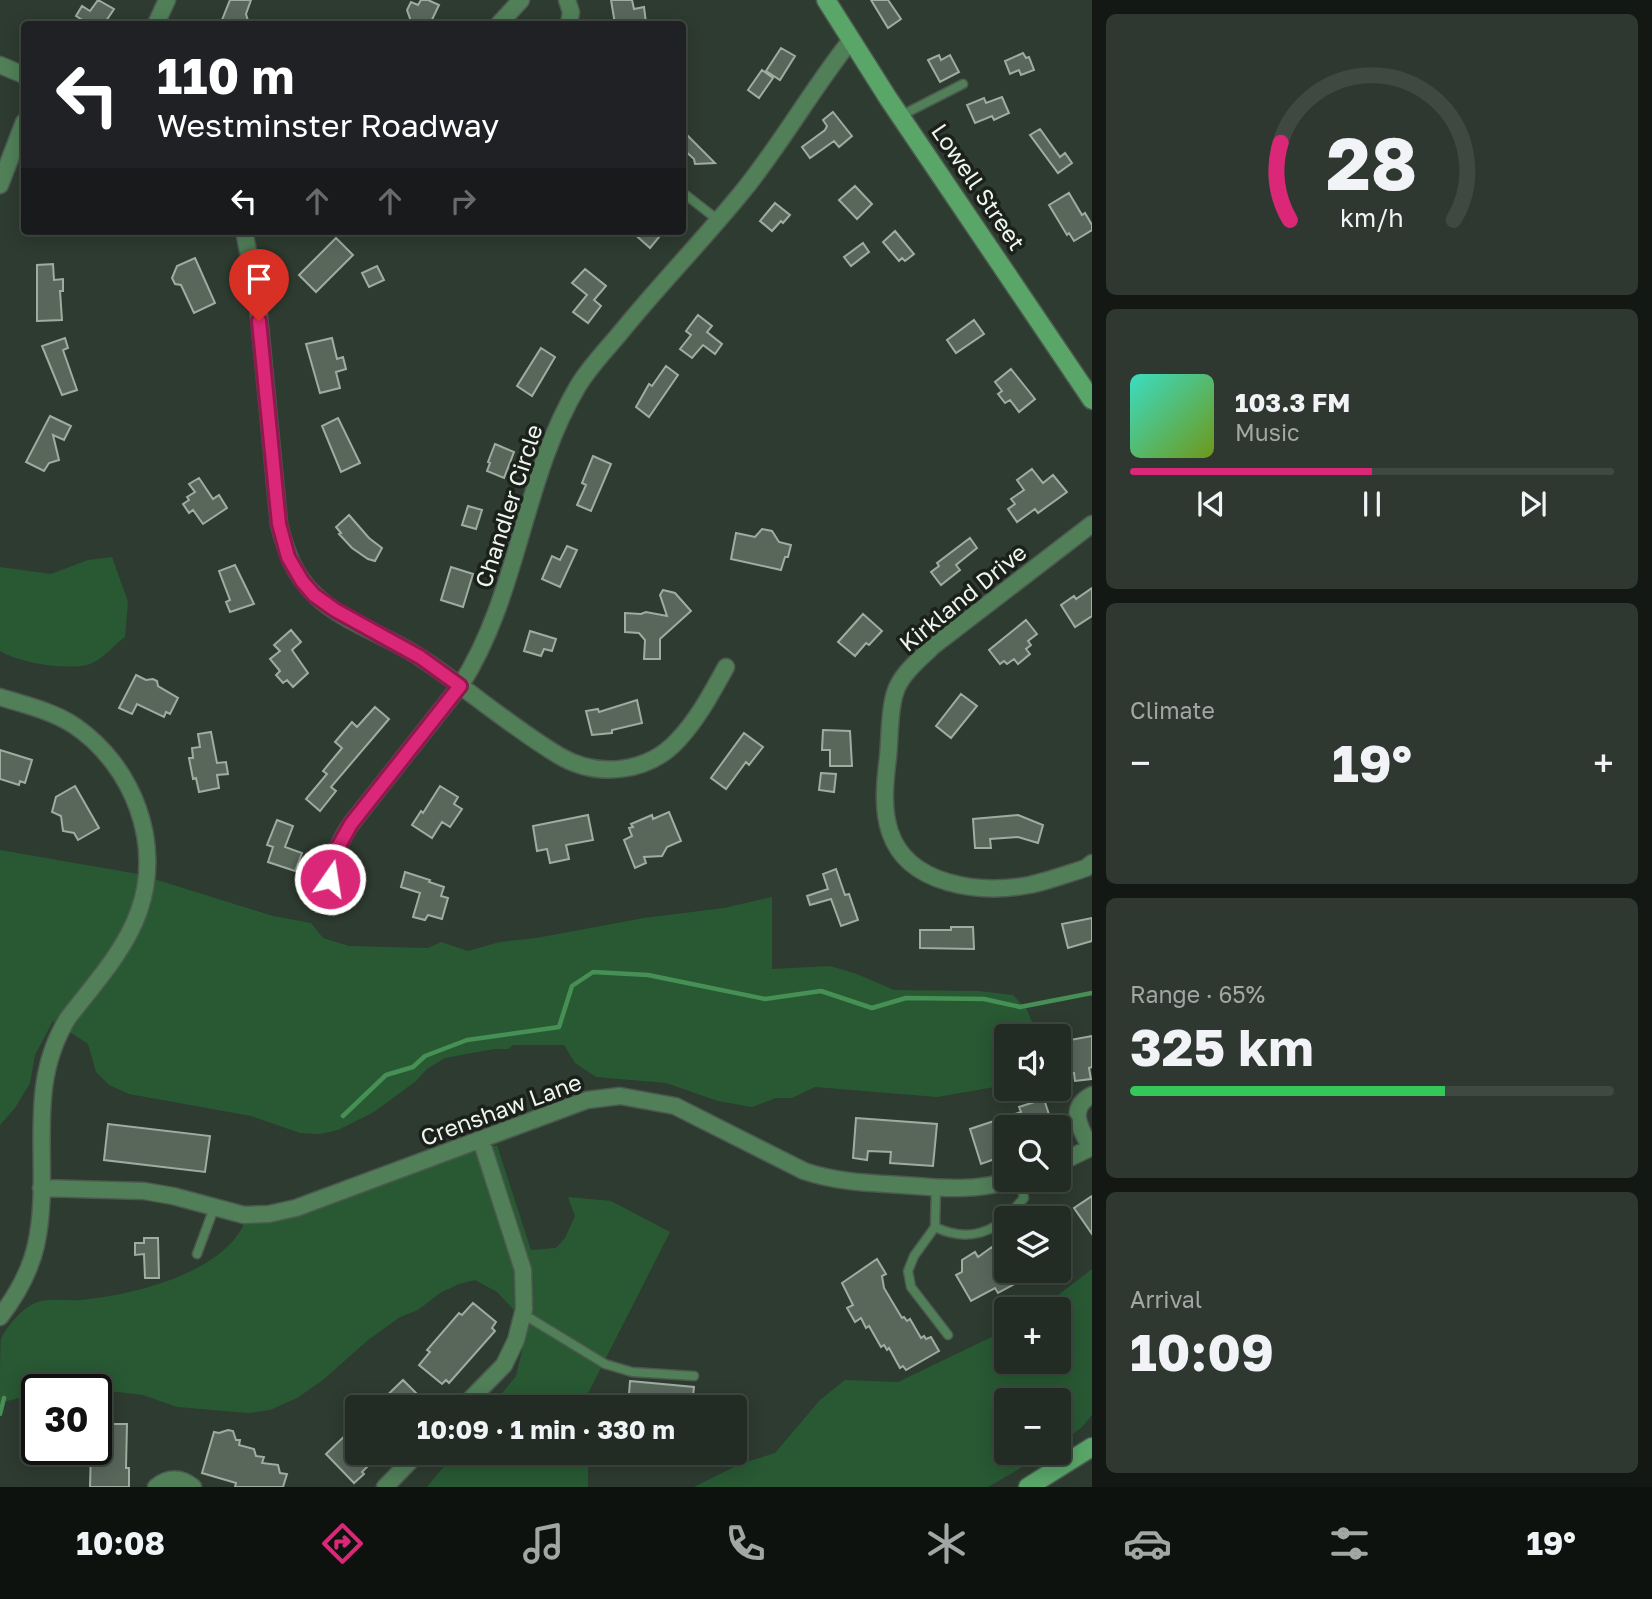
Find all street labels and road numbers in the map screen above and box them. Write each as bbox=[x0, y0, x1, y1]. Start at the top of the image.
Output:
street label: Lowell Street bbox=[926, 118, 1031, 255]
street label: Chandler Circle bbox=[468, 421, 548, 591]
street label: Kirkland Drive bbox=[893, 537, 1032, 657]
street label: Crenshaw Lane bbox=[416, 1067, 585, 1151]

